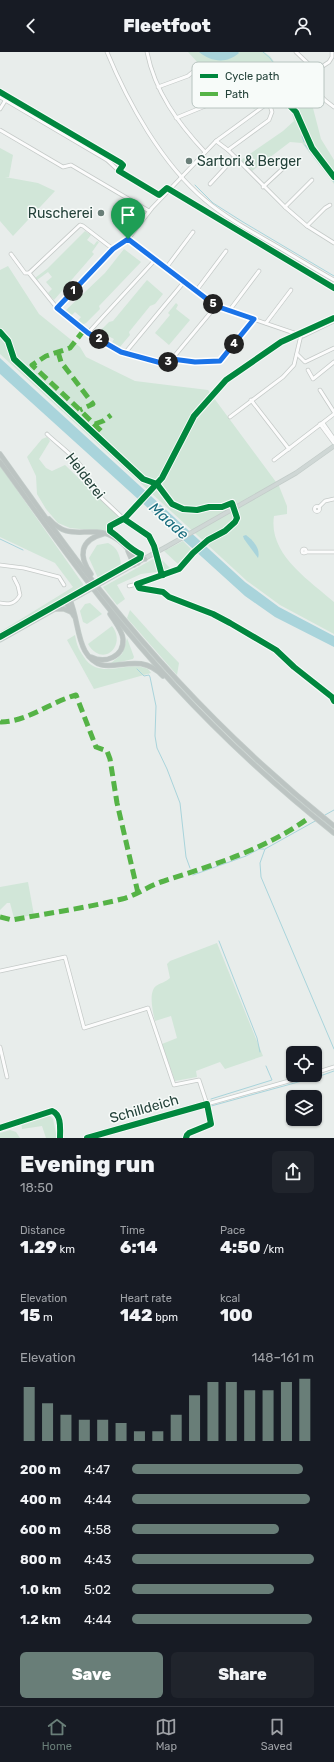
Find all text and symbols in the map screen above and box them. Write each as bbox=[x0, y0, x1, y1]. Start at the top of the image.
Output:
icon: back bbox=[20, 15, 42, 37]
text: Fleetfoot bbox=[123, 15, 211, 37]
icon: person bbox=[292, 15, 314, 37]
legend bbox=[192, 62, 324, 108]
text: Cycle path bbox=[225, 70, 279, 83]
text: Path bbox=[225, 88, 249, 101]
place label: Sartori & Berger bbox=[197, 153, 302, 170]
marker: Sartori & Berger bbox=[184, 156, 194, 166]
pin bbox=[111, 198, 145, 239]
icon: arrive bbox=[117, 204, 139, 226]
place label: Ruscherei bbox=[28, 205, 93, 222]
marker: Ruscherei bbox=[96, 208, 106, 218]
pin: 1 bbox=[63, 281, 83, 301]
text: 1 bbox=[70, 284, 76, 297]
pin: 5 bbox=[203, 294, 223, 314]
text: 5 bbox=[209, 297, 217, 310]
pin: 2 bbox=[89, 329, 109, 349]
text: 2 bbox=[95, 332, 103, 345]
pin: 4 bbox=[224, 334, 244, 354]
text: 4 bbox=[230, 337, 238, 350]
pin: 3 bbox=[158, 352, 178, 372]
text: 3 bbox=[164, 355, 172, 368]
street label: Helderei bbox=[62, 450, 108, 502]
water label: Maade bbox=[146, 499, 193, 544]
map controls bbox=[286, 1046, 322, 1126]
button: locate bbox=[286, 1046, 322, 1082]
button: layers bbox=[286, 1090, 322, 1126]
street label: Schilldeich bbox=[108, 1091, 180, 1127]
text: Evening run bbox=[20, 1151, 155, 1178]
button: share bbox=[272, 1151, 314, 1193]
text: 18:50 bbox=[20, 1180, 53, 1195]
text: Distance bbox=[20, 1224, 65, 1237]
text: Time bbox=[120, 1224, 145, 1237]
text: Pace bbox=[220, 1224, 245, 1237]
text: 1.29 bbox=[20, 1237, 57, 1257]
text: 6:14 bbox=[120, 1237, 158, 1257]
text: 4:50 bbox=[220, 1237, 261, 1257]
text: km bbox=[57, 1243, 75, 1256]
text: /km bbox=[261, 1243, 284, 1256]
text: Elevation bbox=[20, 1292, 67, 1305]
text: Heart rate bbox=[120, 1292, 172, 1305]
text: kcal bbox=[220, 1292, 240, 1305]
text: 15 bbox=[20, 1305, 40, 1325]
text: 142 bbox=[120, 1305, 153, 1325]
text: 100 bbox=[220, 1305, 253, 1325]
text: m bbox=[40, 1311, 53, 1324]
text: bpm bbox=[153, 1311, 178, 1324]
text: Elevation bbox=[20, 1350, 76, 1365]
text: 148–161 m bbox=[252, 1350, 314, 1365]
text: 200 m bbox=[20, 1462, 61, 1477]
text: 4:47 bbox=[84, 1462, 110, 1477]
text: 400 m bbox=[20, 1492, 61, 1507]
text: 4:44 bbox=[84, 1492, 112, 1507]
text: 600 m bbox=[20, 1522, 61, 1537]
text: 4:58 bbox=[84, 1522, 111, 1537]
text: 800 m bbox=[20, 1552, 61, 1567]
text: 4:43 bbox=[84, 1552, 111, 1567]
text: 1.0 km bbox=[20, 1582, 61, 1597]
text: 5:02 bbox=[84, 1582, 111, 1597]
text: 1.2 km bbox=[20, 1612, 61, 1627]
text: 4:44 bbox=[84, 1612, 112, 1627]
button: Save bbox=[20, 1652, 163, 1698]
button: Share bbox=[171, 1652, 314, 1698]
tab: Home bbox=[42, 1716, 72, 1753]
tab: Map bbox=[155, 1716, 177, 1753]
tab: Saved bbox=[261, 1716, 292, 1753]

